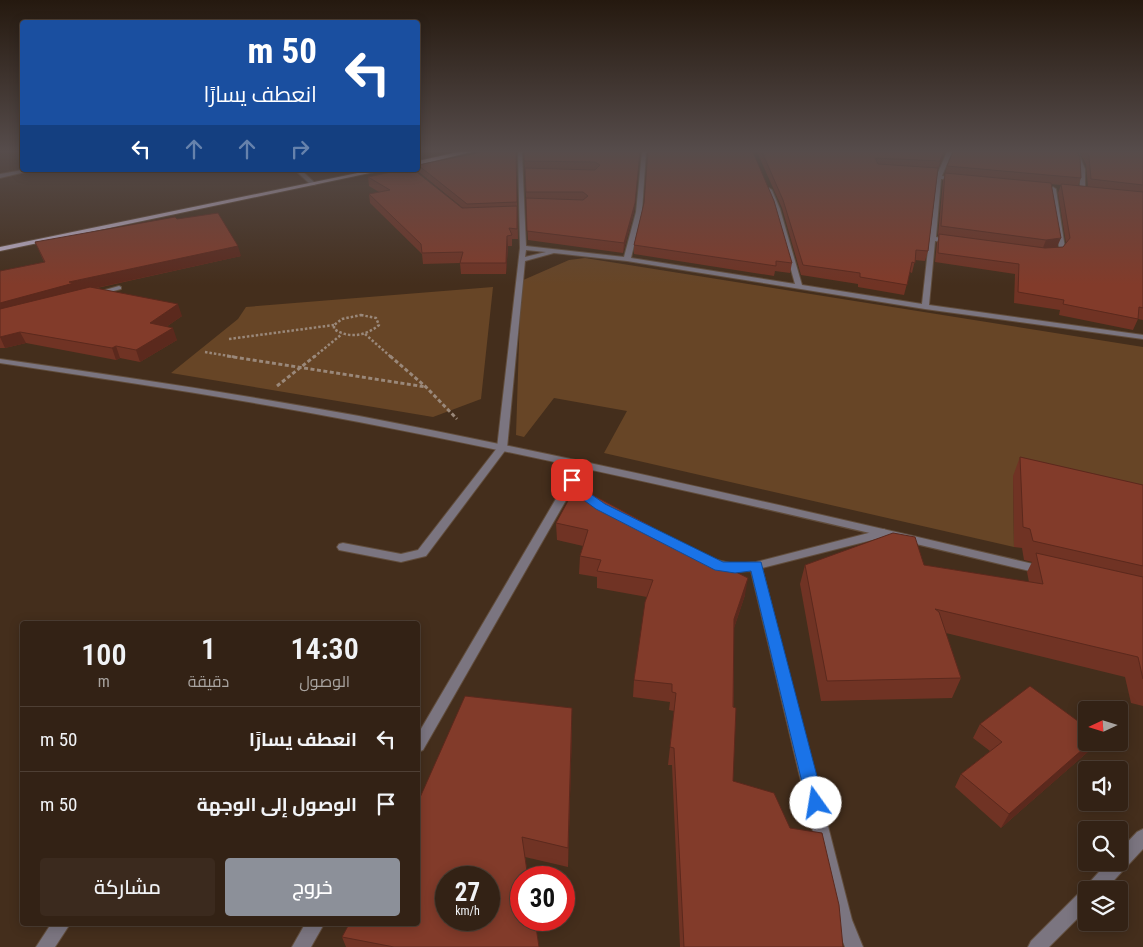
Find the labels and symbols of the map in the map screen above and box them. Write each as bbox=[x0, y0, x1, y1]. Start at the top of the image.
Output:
pin bbox=[551, 459, 593, 501]
north arrow bbox=[1078, 701, 1128, 751]
position arrow bbox=[789, 776, 841, 828]
speed limit sign: 30 bbox=[510, 866, 575, 931]

